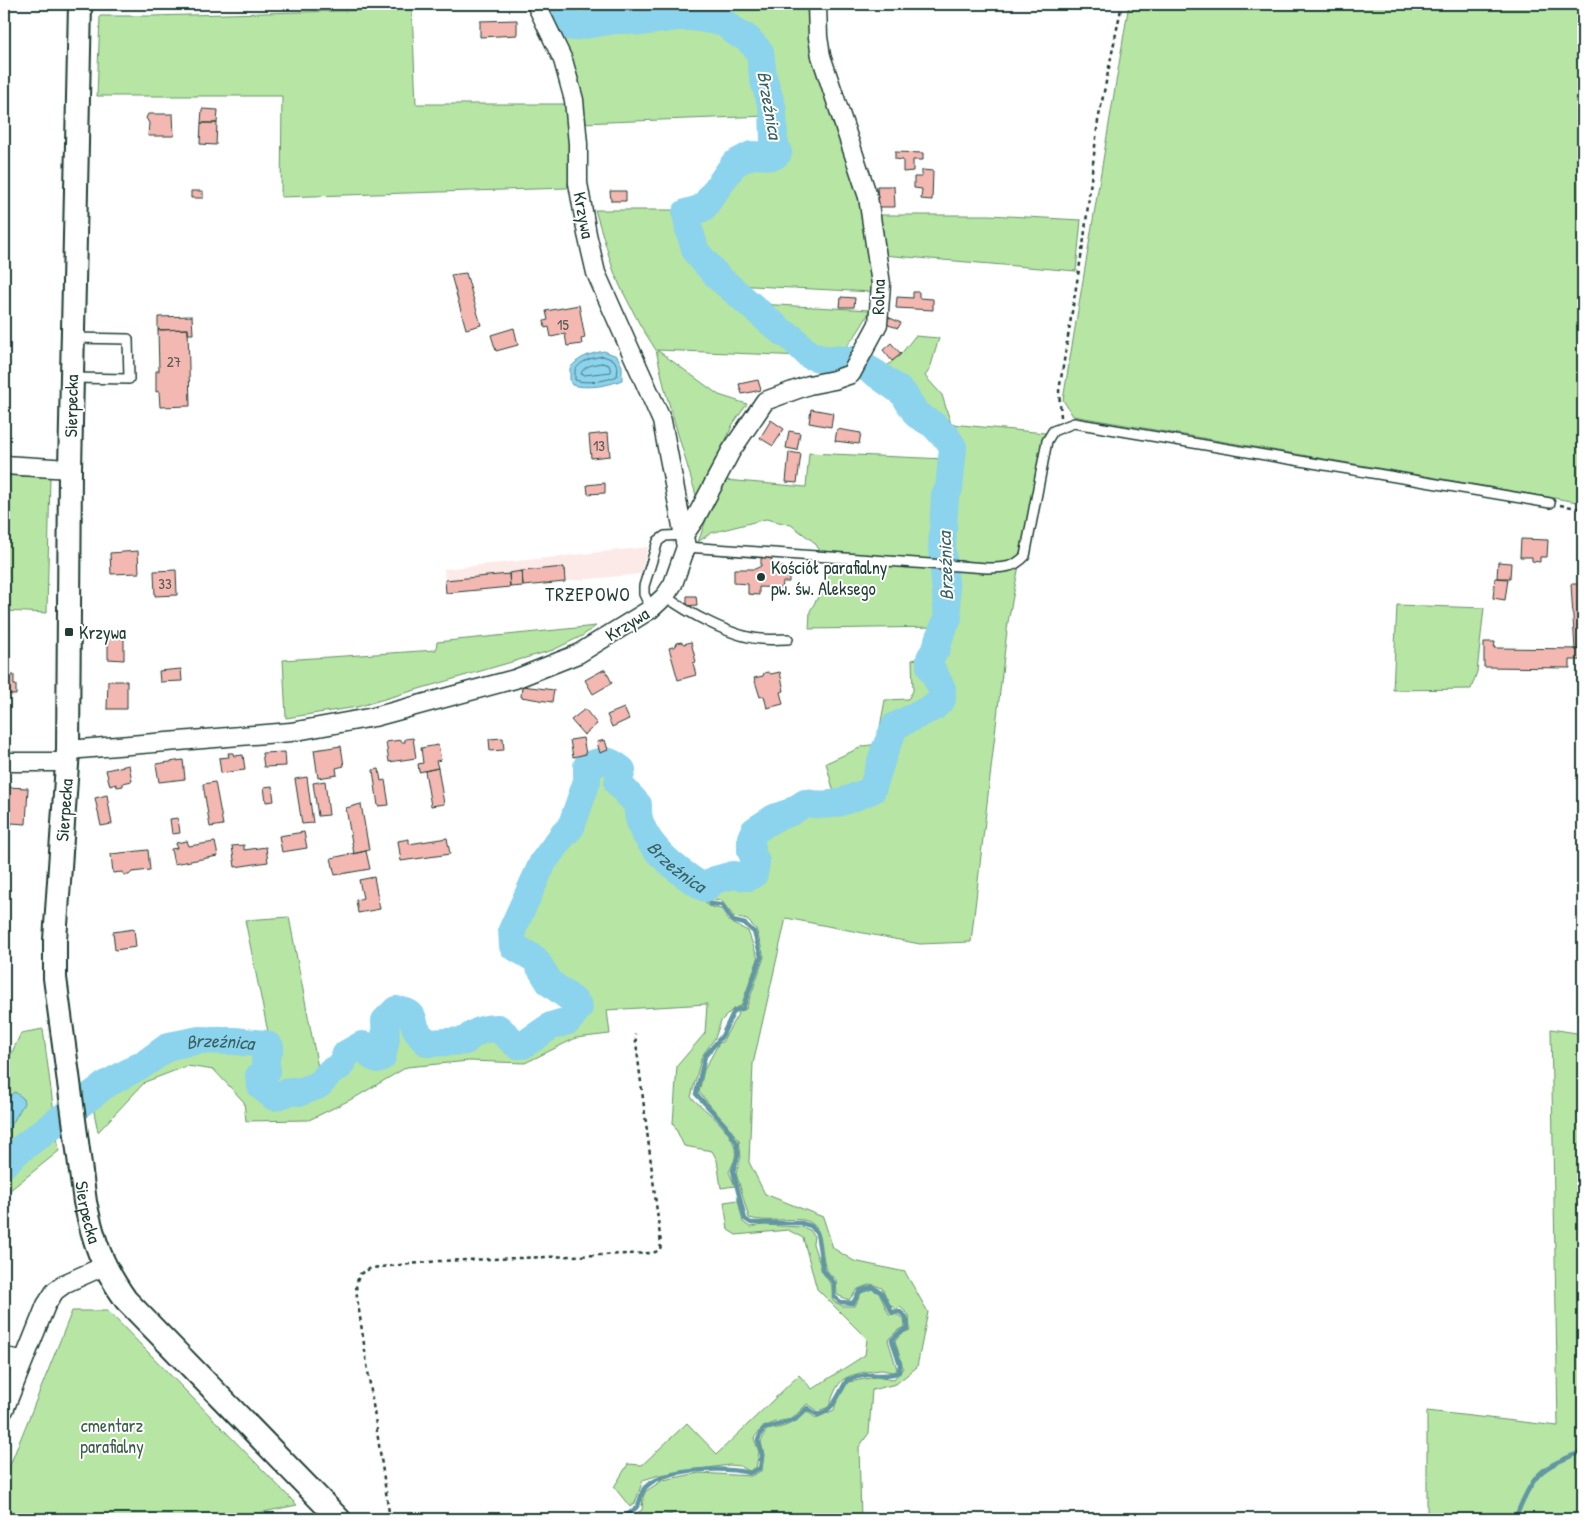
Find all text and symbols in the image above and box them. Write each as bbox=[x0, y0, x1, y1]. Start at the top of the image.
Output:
water label: Brzeźnica bbox=[751, 69, 789, 143]
street label: Krzywa bbox=[567, 190, 601, 240]
street label: Rolna bbox=[865, 279, 891, 315]
house number: 15 bbox=[557, 314, 570, 335]
house number: 27 bbox=[167, 351, 181, 372]
street label: Sierpecka bbox=[58, 374, 84, 438]
house number: 13 bbox=[593, 435, 605, 456]
water label: Brzeźnica bbox=[931, 529, 959, 601]
place label: Kościół parafialny pw. św. Aleksego bbox=[771, 555, 888, 601]
marker: Kościół parafialny pw. św. Aleksego bbox=[755, 571, 767, 583]
house number: 33 bbox=[158, 573, 172, 594]
district label: TRZEPOWO bbox=[545, 581, 631, 607]
street label: Krzywa bbox=[600, 601, 654, 647]
place label: Krzywa bbox=[79, 620, 126, 645]
marker: Krzywa bbox=[63, 626, 75, 638]
street label: Sierpecka bbox=[49, 778, 79, 842]
water label: Brzeźnica bbox=[641, 835, 713, 900]
water label: Brzeźnica bbox=[183, 1027, 258, 1056]
street label: Sierpecka bbox=[70, 1180, 108, 1246]
park label: cmentarz parafialny bbox=[80, 1413, 144, 1459]

